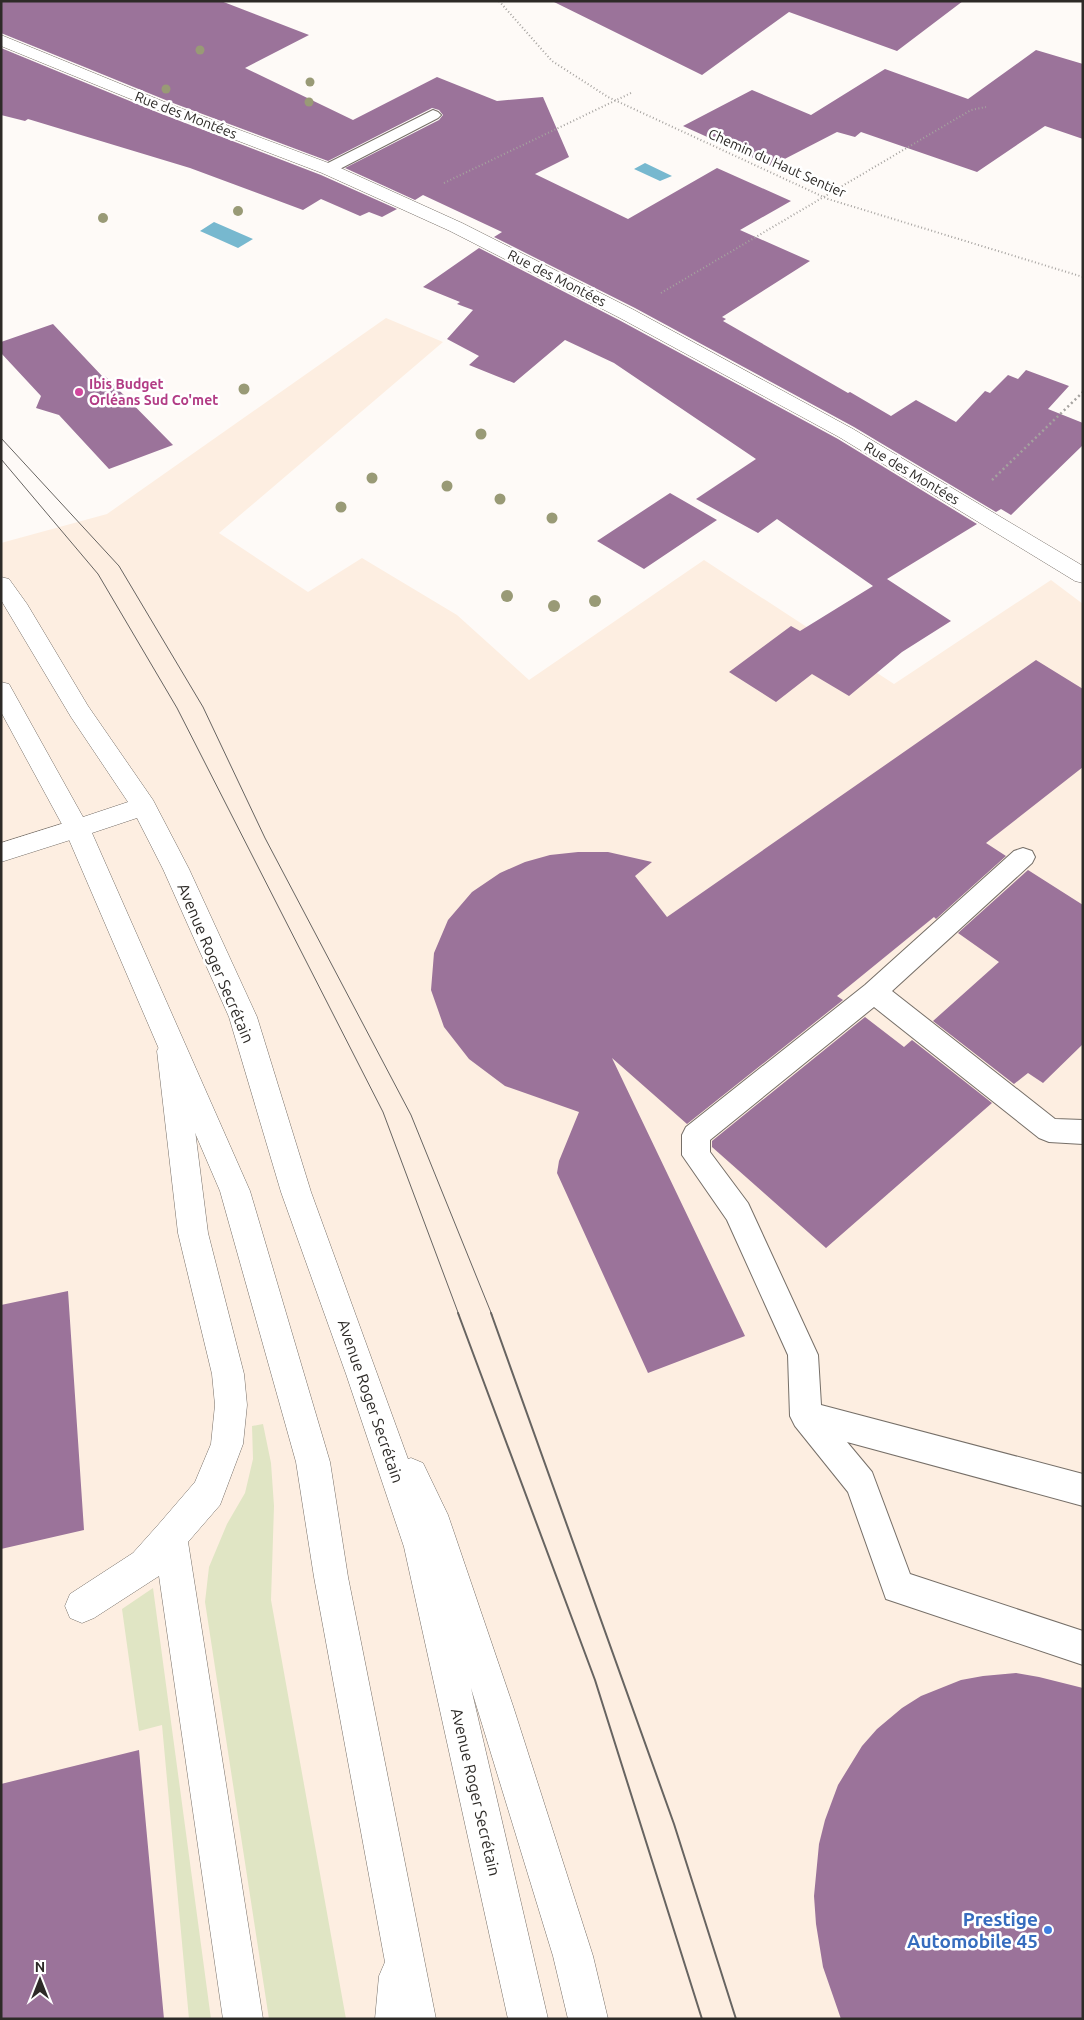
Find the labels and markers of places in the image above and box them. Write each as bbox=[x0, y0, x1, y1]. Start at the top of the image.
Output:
place label: Ibis Budget Orléans Sud Co'met bbox=[89, 376, 218, 408]
marker: Ibis Budget Orléans Sud Co'met bbox=[73, 386, 85, 398]
place label: Prestige Automobile 45 bbox=[907, 1908, 1038, 1952]
marker: Prestige Automobile 45 bbox=[1042, 1924, 1054, 1936]

